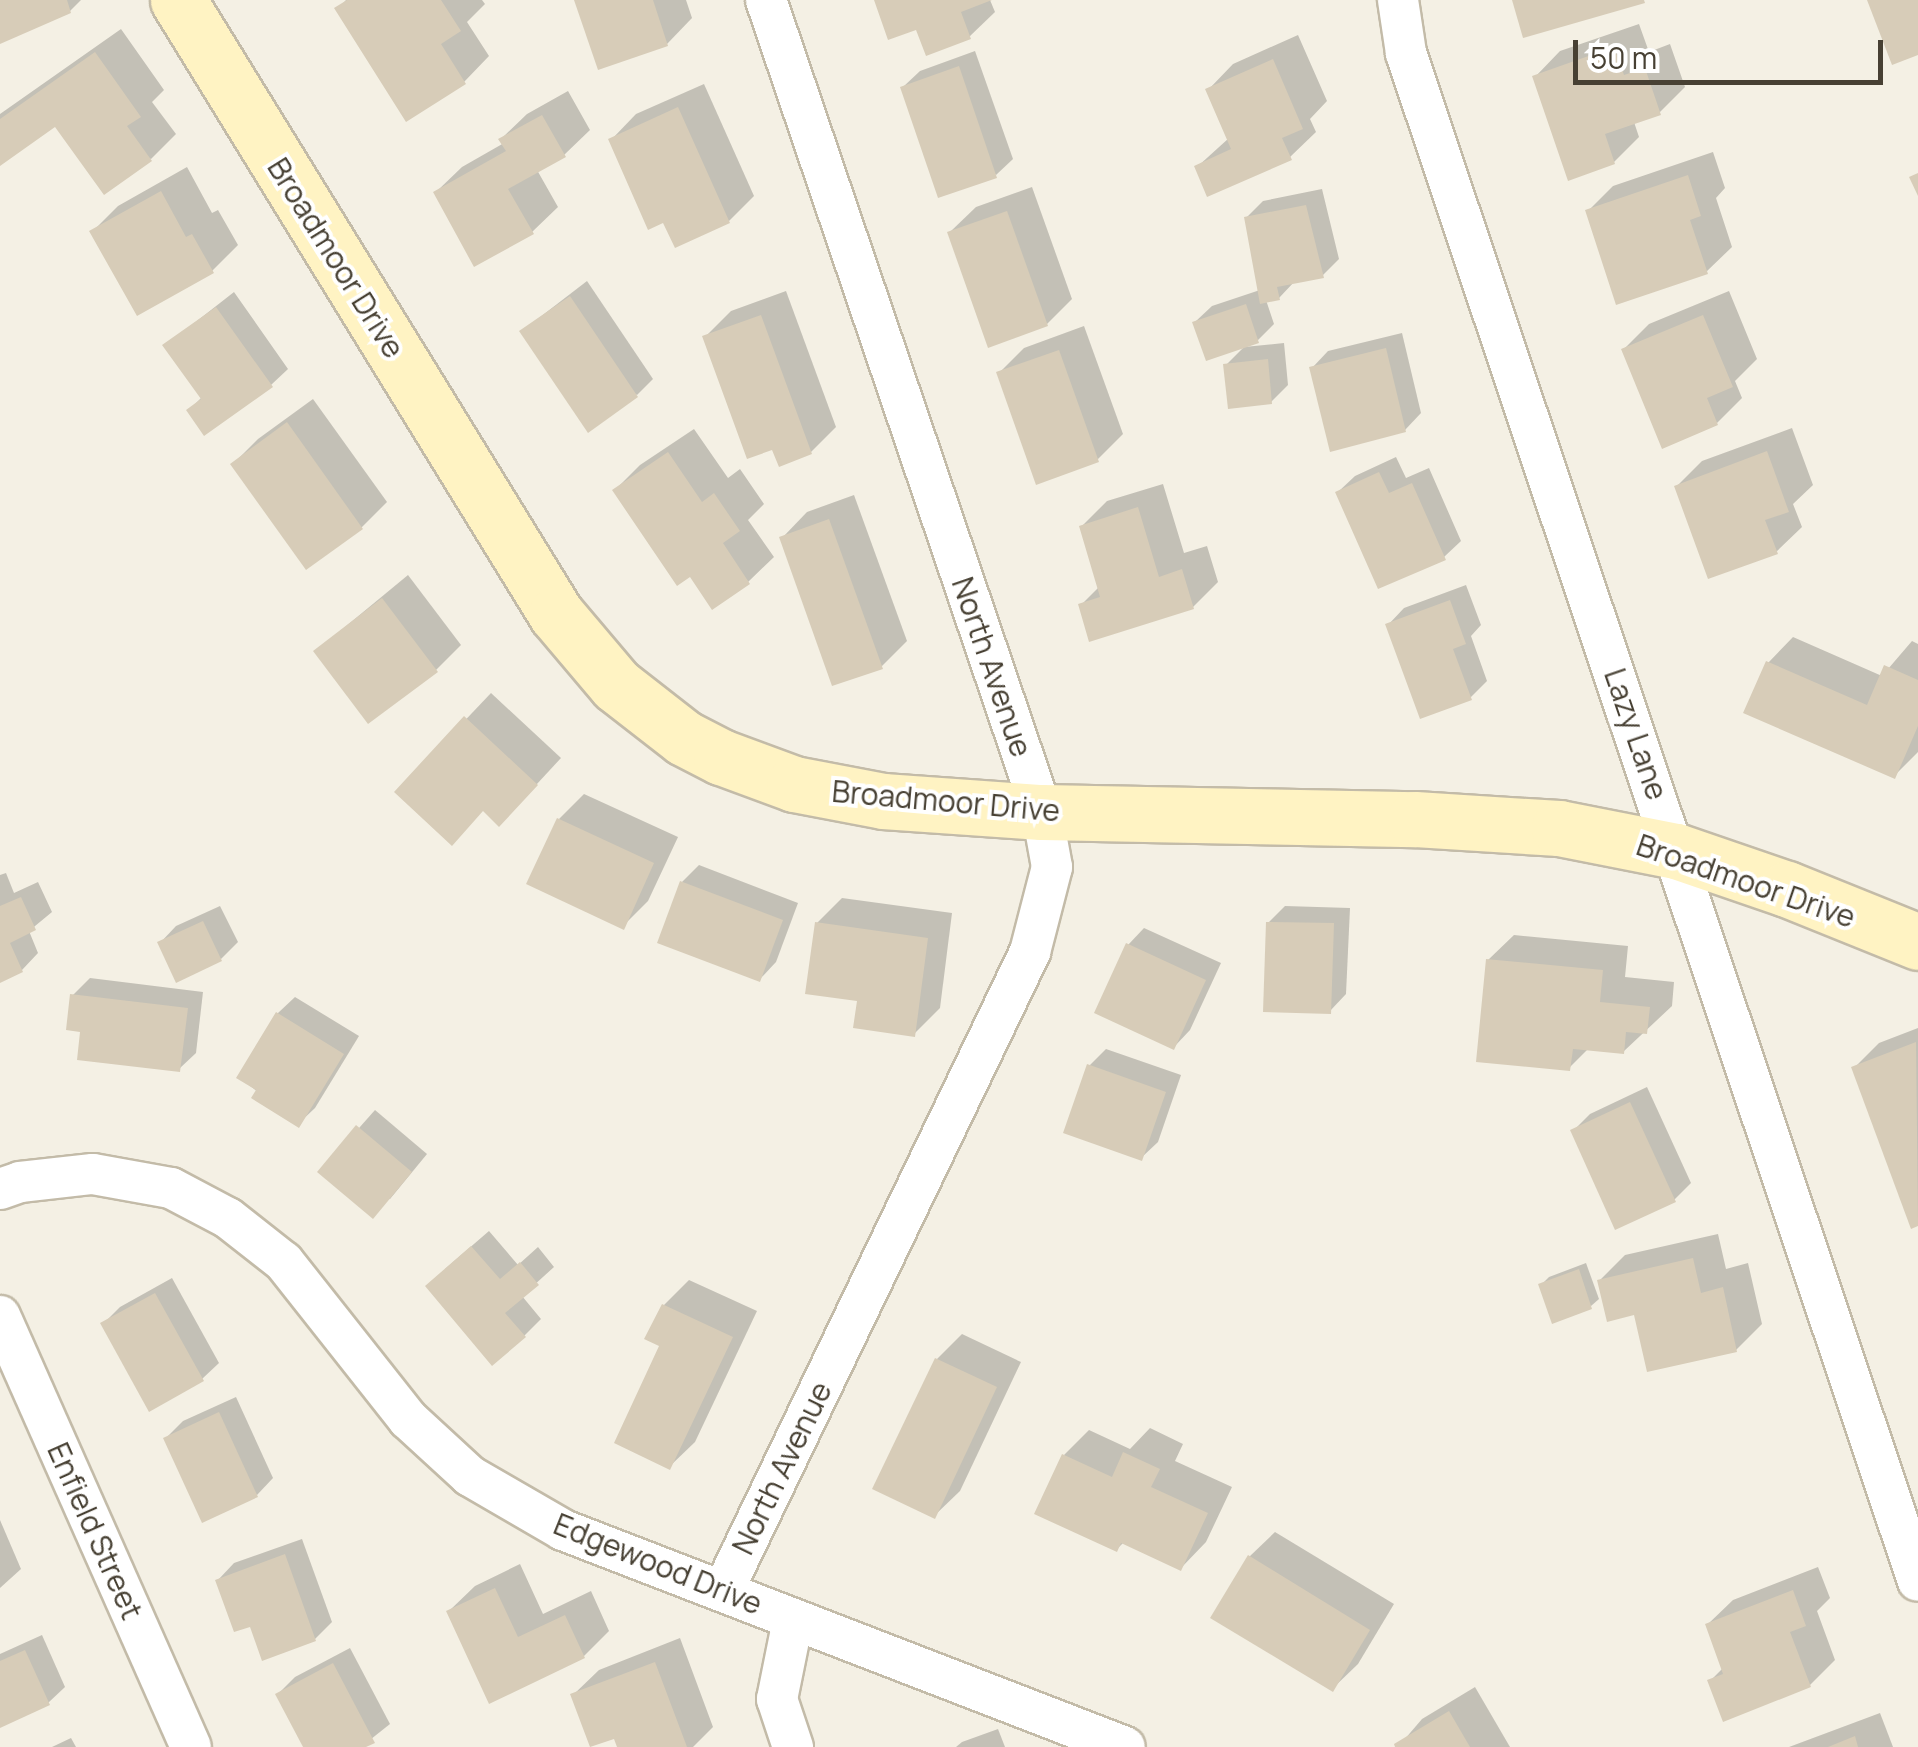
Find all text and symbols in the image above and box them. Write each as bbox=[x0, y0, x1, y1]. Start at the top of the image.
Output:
scale bar bbox=[1578, 20, 1888, 82]
text: 50 m bbox=[1590, 37, 1657, 78]
street label: Broadmoor Drive bbox=[260, 151, 412, 365]
street label: North Avenue bbox=[944, 572, 1040, 762]
street label: Lazy Lane bbox=[1597, 664, 1675, 804]
street label: Broadmoor Drive bbox=[830, 773, 1062, 829]
street label: Broadmoor Drive bbox=[1632, 827, 1860, 935]
street label: North Avenue bbox=[725, 1376, 839, 1560]
street label: Enfield Street bbox=[40, 1437, 150, 1625]
street label: Edgewood Drive bbox=[549, 1506, 767, 1622]

